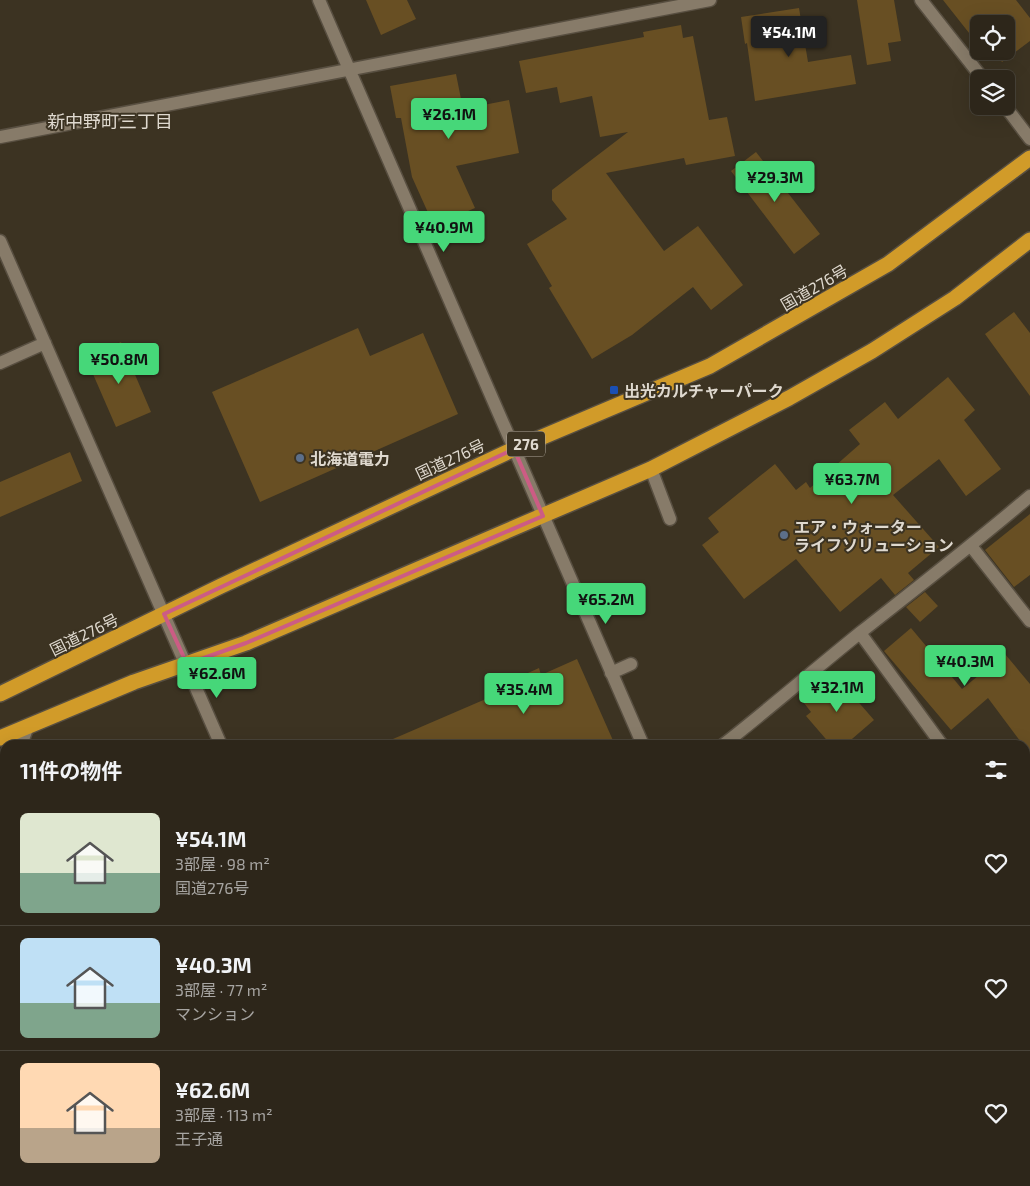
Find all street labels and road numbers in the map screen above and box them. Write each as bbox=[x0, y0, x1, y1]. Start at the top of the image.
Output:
street label: 国道276号 bbox=[777, 260, 851, 314]
road number: 276 bbox=[507, 432, 545, 456]
street label: 国道276号 bbox=[412, 435, 488, 483]
street label: 国道276号 bbox=[46, 609, 122, 659]

